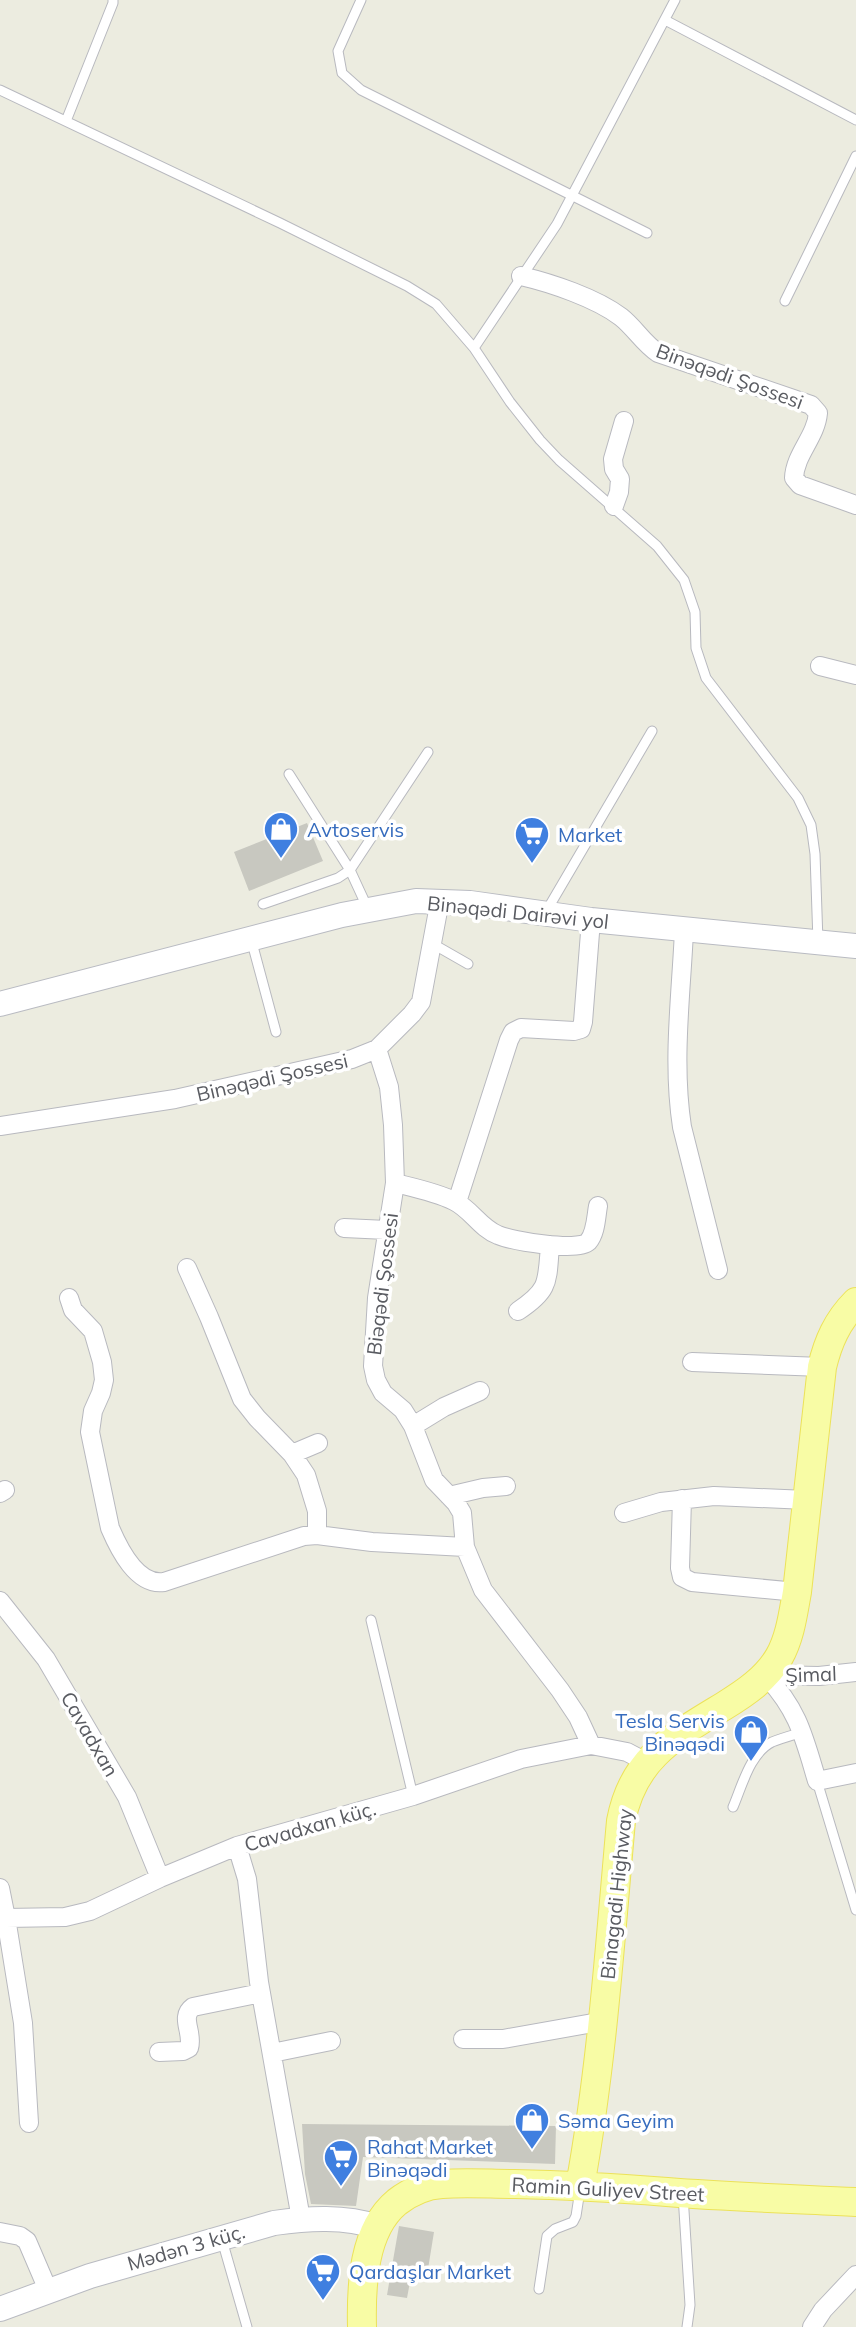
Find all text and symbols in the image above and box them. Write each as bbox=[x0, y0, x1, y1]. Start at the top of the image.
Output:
street label: Binəqədi Şossesi bbox=[653, 338, 807, 414]
shop icon: Avtoservis bbox=[262, 810, 300, 860]
supermarket icon: Market bbox=[513, 815, 551, 865]
place label: Avtoservis bbox=[307, 817, 404, 842]
place label: Market bbox=[558, 822, 622, 847]
street label: Binəqədi Dairəvi yol bbox=[426, 890, 610, 934]
street label: Binəqədi Şossesi bbox=[194, 1047, 350, 1107]
street label: Biəqədi Şossesi bbox=[361, 1211, 403, 1357]
street label: Şimal bbox=[785, 1661, 837, 1687]
street label: Cavadxan bbox=[56, 1687, 124, 1781]
place label: Tesla Servis Binəqədi bbox=[615, 1708, 725, 1756]
shop icon: Tesla Servis Binəqədi bbox=[732, 1713, 770, 1763]
street label: Cavadxan küç. bbox=[241, 1795, 379, 1857]
street label: Binagadi Highway bbox=[595, 1807, 637, 1981]
shop icon: Səma Geyim bbox=[513, 2101, 551, 2151]
place label: Səma Geyim bbox=[558, 2108, 674, 2133]
place label: Rahat Market Binəqədi bbox=[367, 2134, 493, 2182]
supermarket icon: Rahat Market Binəqədi bbox=[322, 2138, 360, 2188]
street label: Ramin Guliyev Street bbox=[511, 2171, 705, 2207]
street label: Mədən 3 küç. bbox=[124, 2218, 248, 2276]
supermarket icon: Qardaşlar Market bbox=[304, 2252, 342, 2302]
place label: Qardaşlar Market bbox=[349, 2259, 511, 2284]

